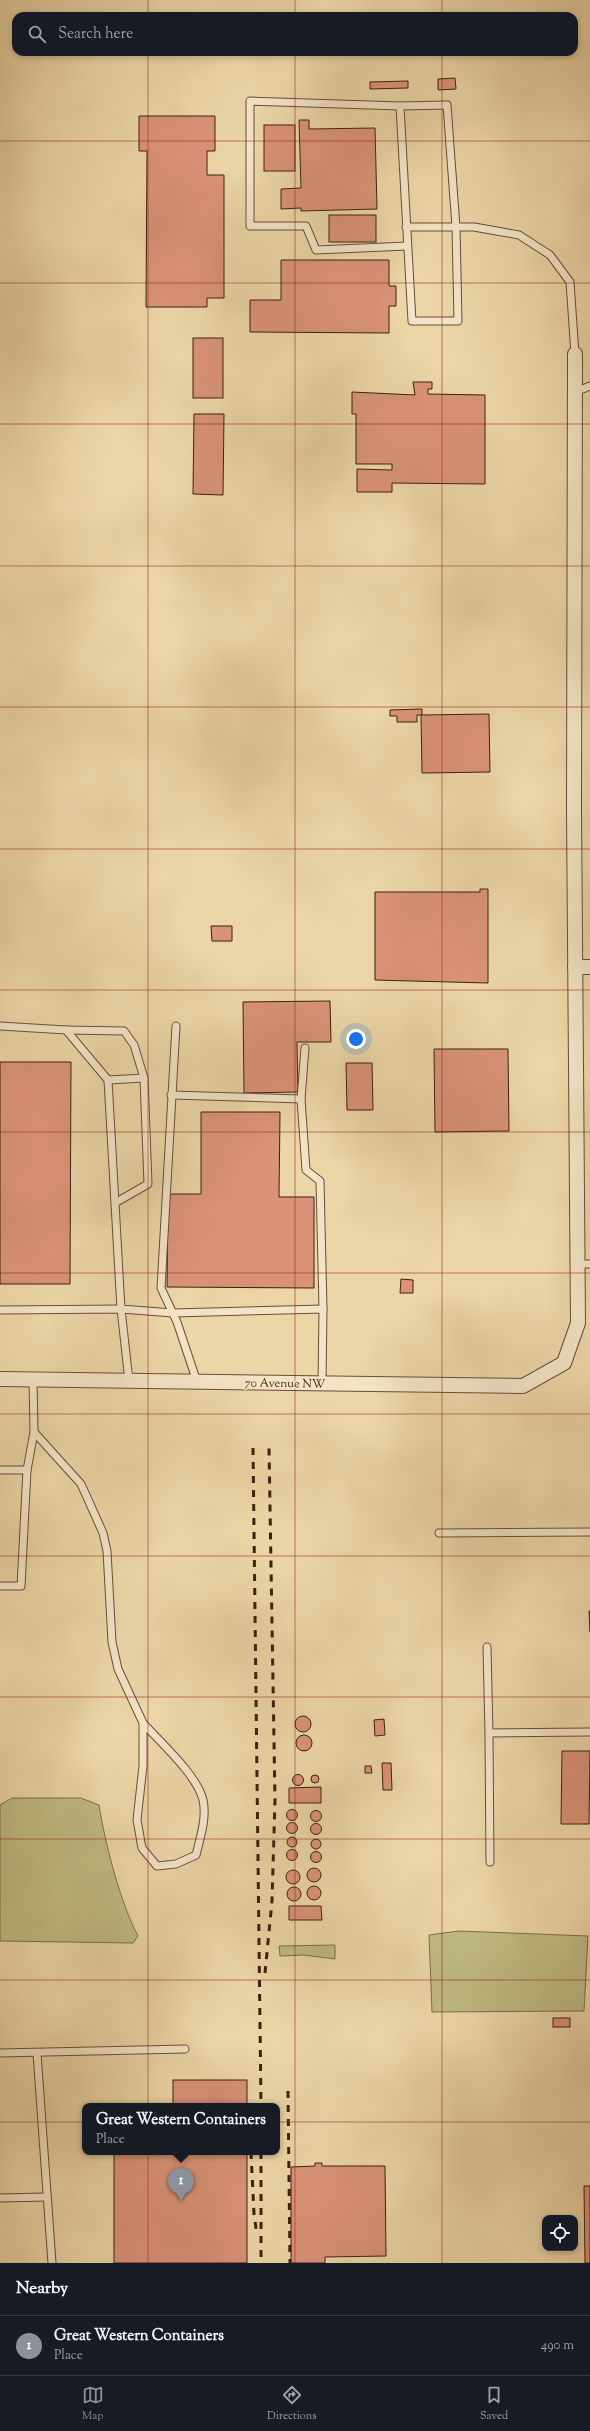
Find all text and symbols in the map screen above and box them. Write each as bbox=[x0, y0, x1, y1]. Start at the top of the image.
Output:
search box bbox=[12, 12, 578, 56]
icon: search bbox=[26, 23, 48, 45]
text: Search here bbox=[58, 24, 133, 45]
your location bbox=[346, 1029, 366, 1049]
street label: 70 Avenue NW bbox=[245, 1374, 326, 1394]
popup bbox=[82, 2103, 280, 2155]
text: Great Western Containers bbox=[96, 2110, 266, 2131]
text: Place bbox=[96, 2131, 125, 2149]
pin: 1 bbox=[168, 2168, 194, 2201]
map controls bbox=[542, 2215, 578, 2251]
button: locate bbox=[542, 2215, 578, 2251]
text: Nearby bbox=[16, 2277, 68, 2301]
text: Great Western Containers bbox=[54, 2326, 224, 2347]
text: 1 bbox=[27, 2337, 31, 2355]
text: 490 m bbox=[541, 2337, 574, 2355]
text: Place bbox=[54, 2347, 83, 2365]
tab: Map bbox=[82, 2384, 104, 2424]
tab: Directions bbox=[267, 2384, 317, 2424]
tab: Saved bbox=[480, 2384, 508, 2424]

